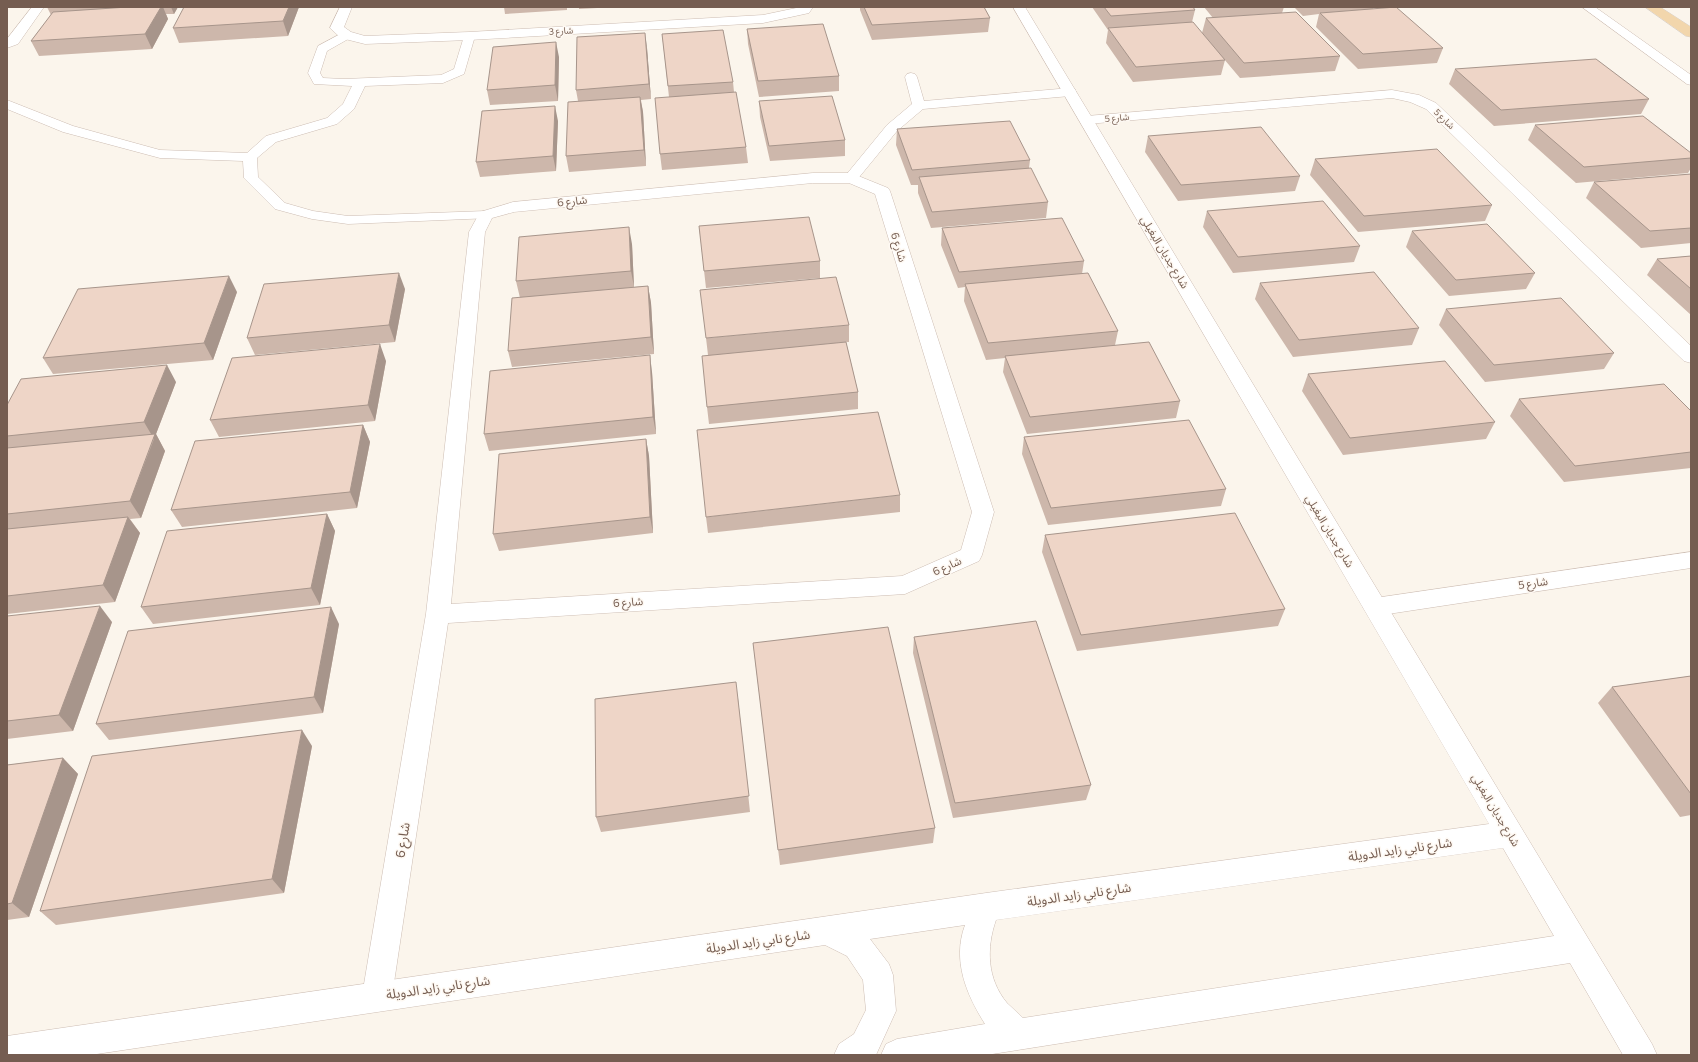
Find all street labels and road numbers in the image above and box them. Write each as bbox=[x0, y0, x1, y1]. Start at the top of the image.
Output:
street label: شارع 3 bbox=[548, 24, 574, 39]
street label: شارع 5 bbox=[1430, 106, 1457, 133]
street label: شارع 5 bbox=[1104, 111, 1130, 126]
street label: شارع 6 bbox=[556, 192, 588, 211]
street label: شارع جديان البغيلي bbox=[1136, 213, 1192, 293]
street label: شارع 6 bbox=[887, 230, 910, 264]
street label: شارع جديان البغيلي bbox=[1301, 492, 1357, 572]
street label: شارع 6 bbox=[930, 553, 964, 579]
street label: شارع 5 bbox=[1517, 574, 1549, 593]
street label: شارع 6 bbox=[612, 594, 644, 611]
street label: شارع جديان البغيلي bbox=[1467, 771, 1523, 851]
street label: شارع 6 bbox=[391, 821, 416, 859]
street label: شارع نابي زايد الدويلة bbox=[1347, 834, 1453, 867]
street label: شارع نابي زايد الدويلة bbox=[1026, 879, 1132, 912]
street label: شارع نابي زايد الدويلة bbox=[705, 926, 811, 959]
street label: شارع نابي زايد الدويلة bbox=[385, 972, 491, 1005]

